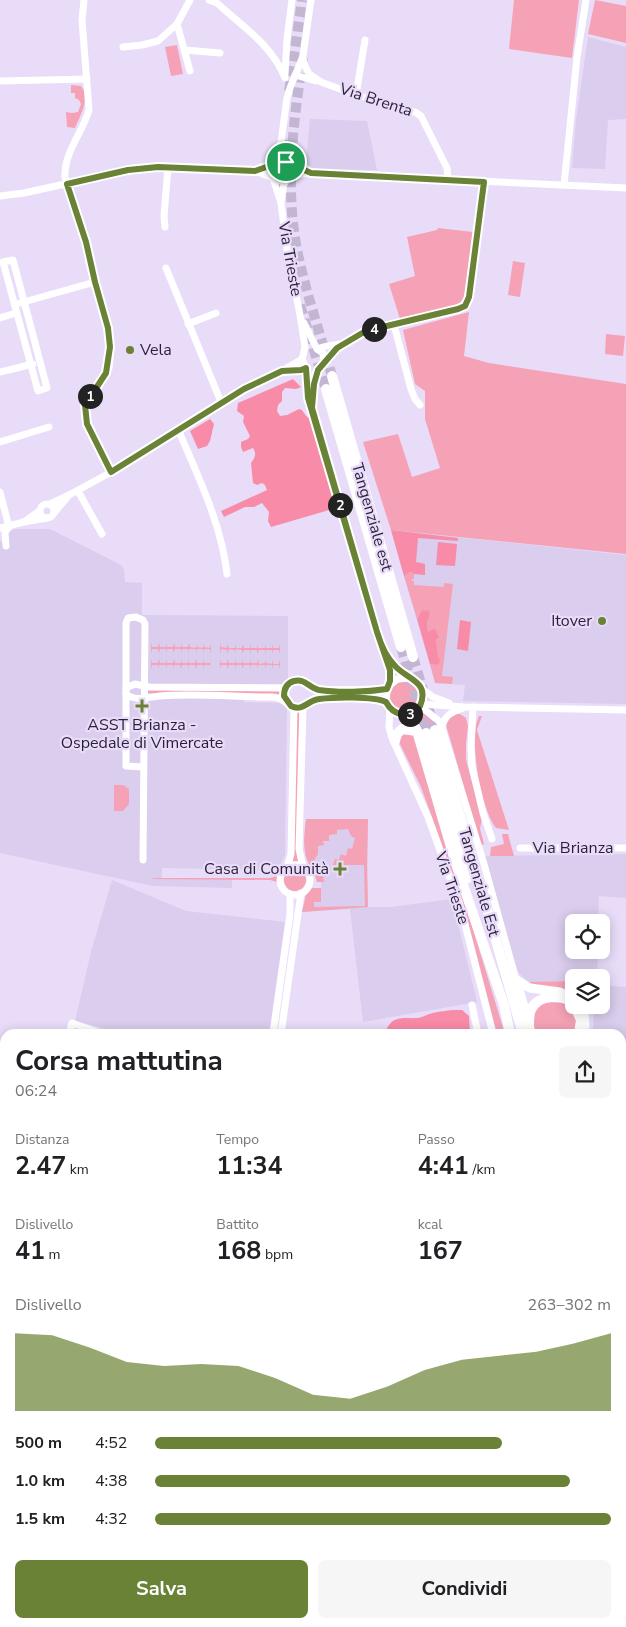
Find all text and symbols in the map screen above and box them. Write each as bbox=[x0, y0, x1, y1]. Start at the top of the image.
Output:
street label: Via Brenta bbox=[336, 78, 415, 122]
pin bbox=[265, 141, 307, 183]
icon: arrive bbox=[272, 148, 300, 176]
street label: Via Trieste bbox=[272, 219, 307, 298]
pin: 4 bbox=[362, 316, 386, 342]
text: 4 bbox=[370, 320, 379, 339]
place label: Vela bbox=[139, 339, 172, 361]
marker: Vela bbox=[124, 344, 136, 356]
pin: 1 bbox=[78, 384, 102, 408]
text: 1 bbox=[86, 387, 95, 406]
street label: Tangenziale est bbox=[346, 460, 398, 574]
pin: 2 bbox=[328, 492, 352, 518]
text: 2 bbox=[336, 496, 345, 515]
place label: Itover bbox=[551, 610, 592, 632]
marker: Itover bbox=[596, 615, 608, 627]
marker: ASST Brianza - Ospedale di Vimercate bbox=[135, 699, 149, 713]
pin: 3 bbox=[398, 702, 422, 726]
text: 3 bbox=[406, 705, 415, 724]
place label: ASST Brianza - Ospedale di Vimercate bbox=[61, 714, 223, 754]
street label: Tangenziale Est bbox=[453, 825, 505, 939]
street label: Via Brianza bbox=[532, 837, 613, 859]
street label: Via Trieste bbox=[429, 848, 475, 927]
place label: Casa di Comunità bbox=[204, 858, 329, 880]
marker: Casa di Comunità bbox=[333, 862, 347, 876]
map controls bbox=[565, 914, 610, 1014]
button: locate bbox=[565, 914, 610, 959]
button: layers bbox=[565, 969, 610, 1014]
text: Corsa mattutina bbox=[15, 1042, 223, 1080]
button: share bbox=[559, 1046, 611, 1098]
text: 06:24 bbox=[15, 1080, 57, 1102]
text: Distanza bbox=[15, 1130, 69, 1149]
text: Tempo bbox=[216, 1130, 259, 1149]
text: Passo bbox=[418, 1130, 455, 1149]
text: 2.47 bbox=[15, 1149, 66, 1183]
text: 11:34 bbox=[216, 1149, 283, 1183]
text: 4:41 bbox=[418, 1149, 469, 1183]
text: km bbox=[66, 1160, 89, 1179]
text: /km bbox=[469, 1160, 495, 1179]
text: Dislivello bbox=[15, 1215, 73, 1234]
text: Battito bbox=[216, 1215, 259, 1234]
text: kcal bbox=[418, 1215, 442, 1234]
text: 41 bbox=[15, 1234, 45, 1268]
text: 168 bbox=[216, 1234, 261, 1268]
text: 167 bbox=[418, 1234, 463, 1268]
text: m bbox=[45, 1245, 61, 1264]
text: bpm bbox=[261, 1245, 293, 1264]
text: Dislivello bbox=[15, 1294, 82, 1316]
text: 263–302 m bbox=[528, 1294, 611, 1316]
text: 500 m bbox=[15, 1432, 62, 1454]
text: 4:52 bbox=[95, 1432, 127, 1454]
text: 1.0 km bbox=[15, 1470, 65, 1492]
text: 4:38 bbox=[95, 1470, 127, 1492]
text: 1.5 km bbox=[15, 1508, 65, 1530]
text: 4:32 bbox=[95, 1508, 127, 1530]
button: Salva bbox=[15, 1560, 308, 1618]
button: Condividi bbox=[318, 1560, 611, 1618]

